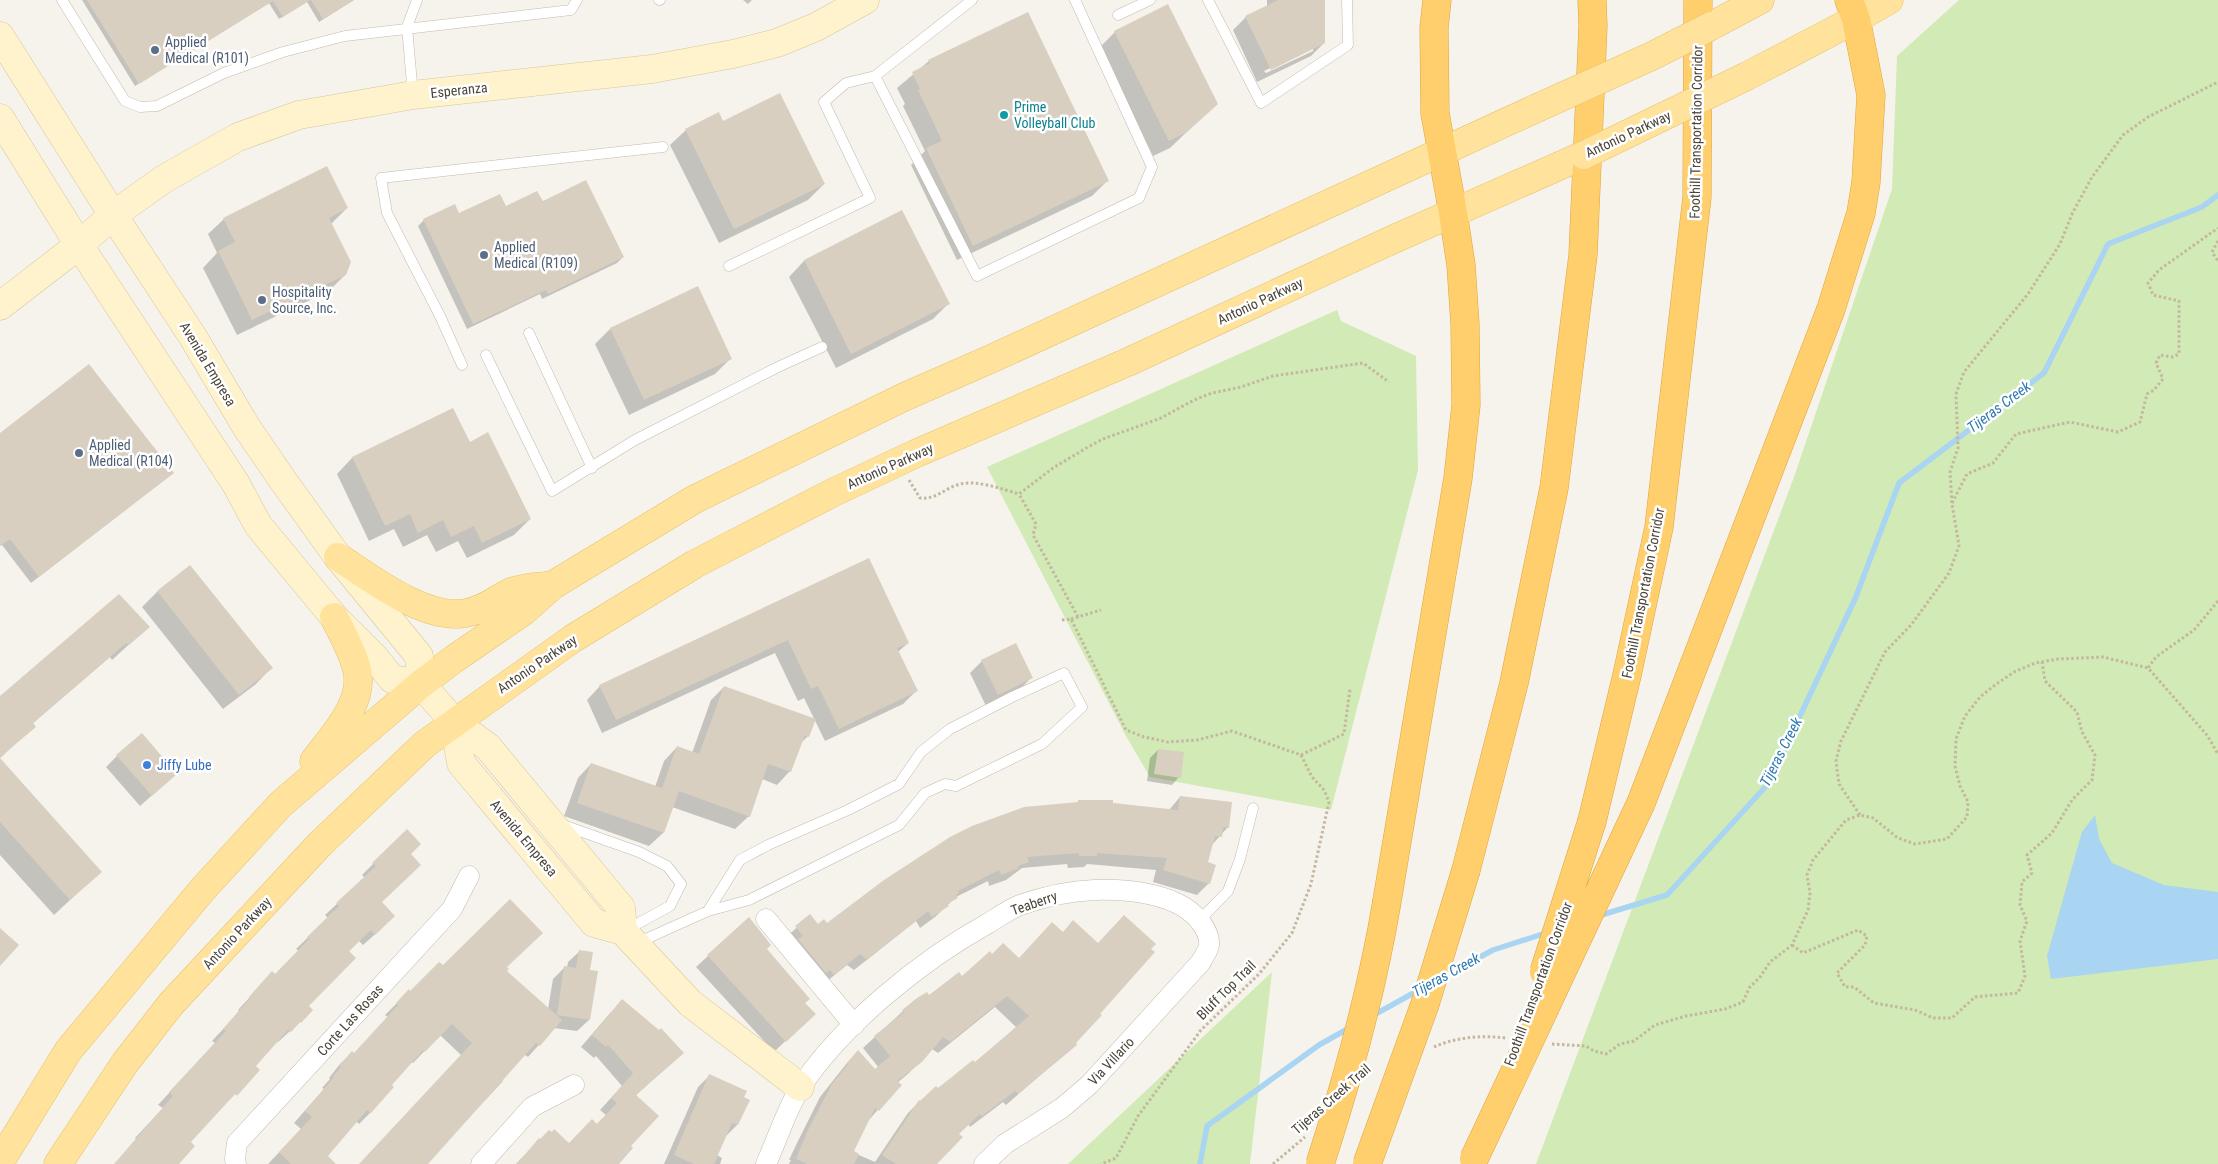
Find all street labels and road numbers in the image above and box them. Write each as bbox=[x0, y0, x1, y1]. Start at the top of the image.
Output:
street label: Foothill Transportation Corridor bbox=[1686, 45, 1706, 219]
street label: Esperanza bbox=[430, 79, 488, 101]
street label: Antonio Parkway bbox=[1583, 107, 1674, 161]
street label: Antonio Parkway bbox=[1215, 274, 1306, 328]
street label: Avenida Empresa bbox=[177, 319, 239, 409]
street label: Antonio Parkway bbox=[844, 440, 936, 492]
street label: Foothill Transportation Corridor bbox=[1619, 506, 1667, 680]
street label: Antonio Parkway bbox=[494, 631, 580, 697]
street label: Avenida Empresa bbox=[487, 796, 561, 880]
street label: Teaberry bbox=[1009, 888, 1059, 918]
street label: Antonio Parkway bbox=[200, 894, 275, 972]
street label: Foothill Transportation Corridor bbox=[1501, 900, 1575, 1068]
street label: Bluff Top Trail bbox=[1193, 957, 1259, 1023]
street label: Corte Las Rosas bbox=[314, 981, 386, 1059]
street label: Via Villario bbox=[1085, 1034, 1137, 1088]
street label: Tijeras Creek Trail bbox=[1288, 1061, 1374, 1137]

